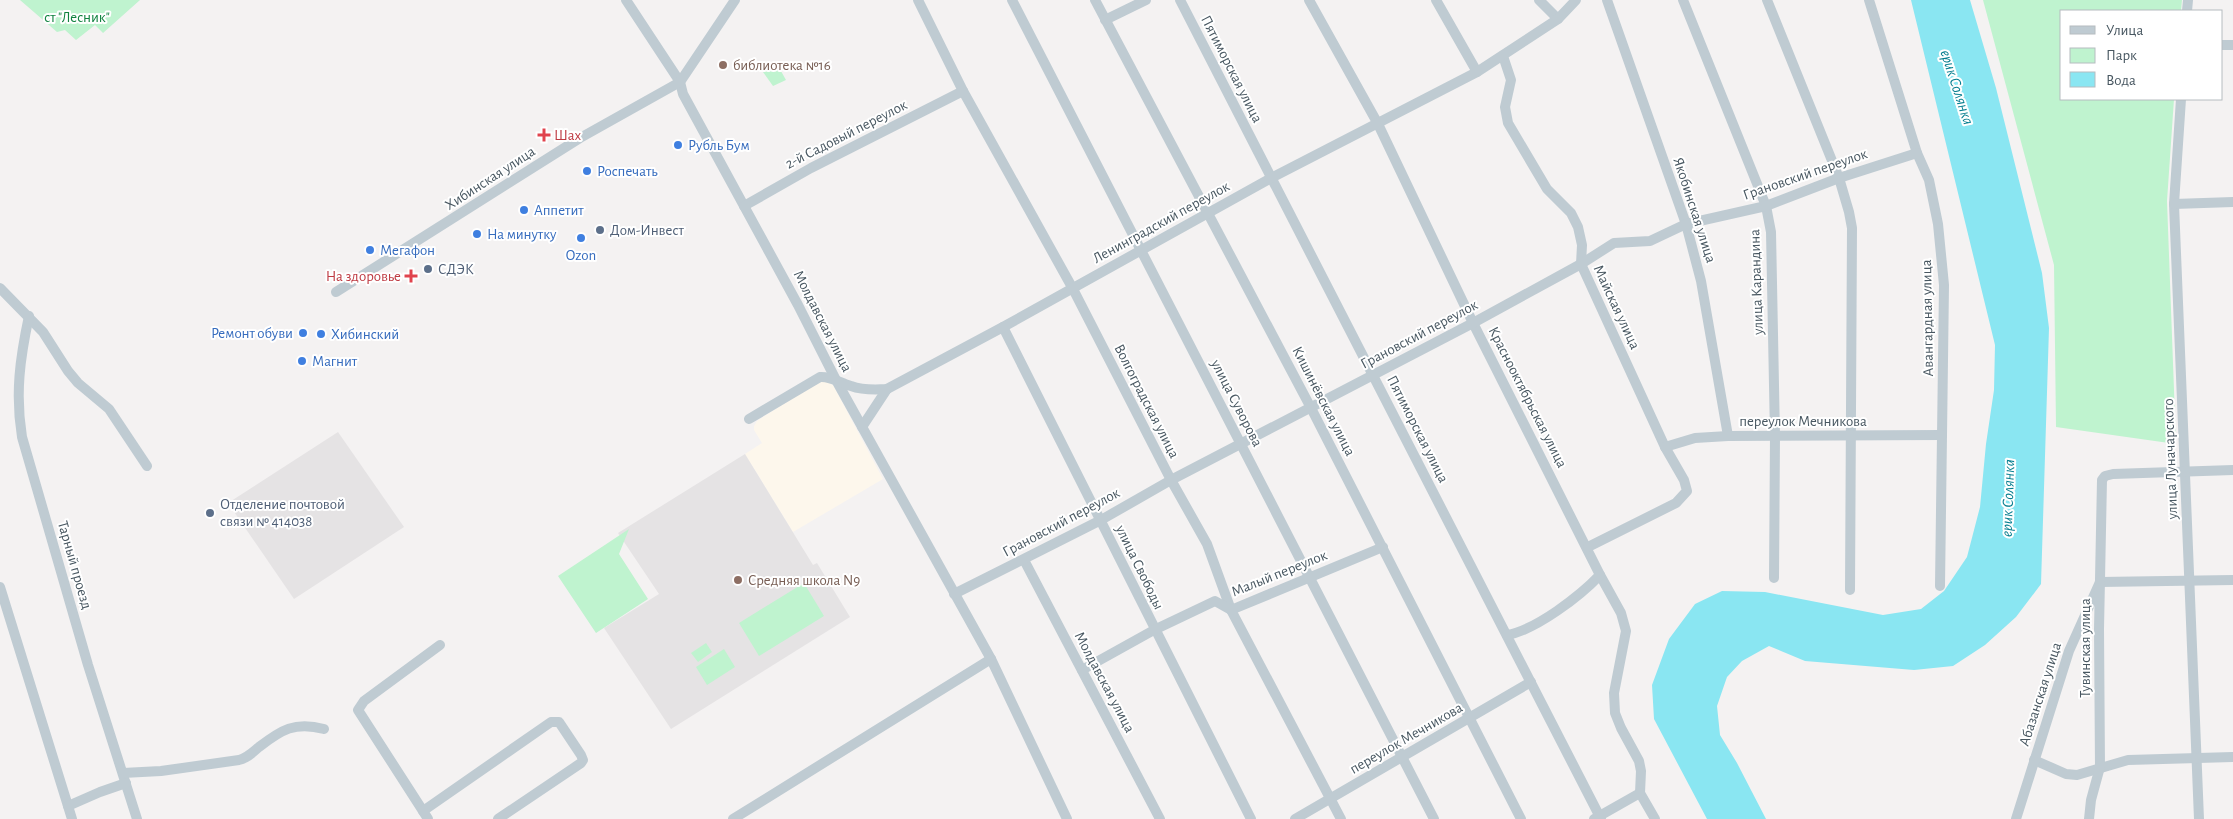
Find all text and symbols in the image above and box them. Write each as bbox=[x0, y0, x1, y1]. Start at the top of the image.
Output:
park label: ст "Лесник" bbox=[44, 10, 110, 25]
legend bbox=[2060, 10, 2223, 100]
street label: Пятиморская улица bbox=[1198, 13, 1265, 125]
text: Улица bbox=[2106, 23, 2143, 38]
water label: ерик Солянка bbox=[1936, 48, 1977, 127]
text: Парк bbox=[2106, 48, 2137, 63]
place label: библиотека №16 bbox=[733, 58, 831, 73]
marker: библиотека №16 bbox=[717, 59, 729, 71]
text: Вода bbox=[2106, 73, 2136, 88]
street label: 2-й Садовый переулок bbox=[783, 97, 910, 172]
place label: Шах bbox=[554, 128, 582, 143]
marker: Шах bbox=[538, 129, 550, 141]
place label: Рубль Бум bbox=[688, 138, 750, 153]
marker: Рубль Бум bbox=[672, 139, 684, 151]
street label: Хибинская улица bbox=[443, 144, 538, 213]
street label: Грановский переулок bbox=[1741, 146, 1869, 203]
street label: Якобинская улица bbox=[1670, 156, 1719, 265]
place label: Роспечать bbox=[597, 164, 658, 179]
marker: Роспечать bbox=[581, 165, 593, 177]
street label: Ленинградский переулок bbox=[1090, 179, 1232, 266]
place label: Аппетит bbox=[534, 203, 584, 218]
marker: Аппетит bbox=[518, 204, 530, 216]
place label: Дом-Инвест bbox=[610, 223, 684, 238]
marker: Дом-Инвест bbox=[594, 224, 606, 236]
place label: На минутку bbox=[487, 227, 557, 242]
marker: На минутку bbox=[471, 228, 483, 240]
street label: улица Карандина bbox=[1747, 229, 1766, 336]
marker: Ozon bbox=[575, 232, 587, 244]
place label: Мегафон bbox=[380, 243, 435, 258]
marker: Мегафон bbox=[364, 244, 376, 256]
place label: Ozon bbox=[566, 248, 596, 263]
street label: Авангардная улица bbox=[1919, 259, 1936, 377]
place label: СДЭК bbox=[438, 262, 474, 277]
marker: СДЭК bbox=[422, 263, 434, 275]
street label: Майская улица bbox=[1590, 263, 1643, 352]
street label: Молдавская улица bbox=[791, 268, 855, 375]
place label: На здоровье bbox=[326, 269, 401, 284]
marker: На здоровье bbox=[405, 270, 417, 282]
street label: Грановский переулок bbox=[1358, 297, 1480, 372]
street label: Краснооктябрьская улица bbox=[1485, 324, 1570, 470]
place label: Ремонт обуви bbox=[211, 326, 293, 341]
marker: Ремонт обуви bbox=[297, 327, 309, 339]
place label: Хибинский bbox=[331, 327, 399, 342]
marker: Хибинский bbox=[315, 328, 327, 340]
street label: Волгоградская улица bbox=[1111, 342, 1182, 461]
street label: Кишинёвская улица bbox=[1289, 344, 1358, 459]
place label: Магнит bbox=[312, 354, 358, 369]
marker: Магнит bbox=[296, 355, 308, 367]
street label: улица Суворова bbox=[1208, 356, 1265, 449]
street label: Пятиморская улица bbox=[1384, 373, 1451, 485]
street label: улица Луначарского bbox=[2161, 398, 2180, 521]
street label: переулок Мечникова bbox=[1739, 414, 1867, 429]
water label: ерик Солянка bbox=[1999, 459, 2018, 537]
street label: Грановский переулок bbox=[1000, 485, 1122, 560]
place label: Отделение почтовой связи № 414038 bbox=[220, 497, 345, 529]
marker: Отделение почтовой связи № 414038 bbox=[204, 507, 216, 519]
street label: Тарный проезд bbox=[55, 519, 94, 611]
street label: улица Свободы bbox=[1112, 522, 1166, 612]
street label: Малый переулок bbox=[1229, 547, 1329, 599]
place label: Средняя школа N9 bbox=[748, 573, 860, 588]
marker: Средняя школа N9 bbox=[732, 574, 744, 586]
street label: Тувинская улица bbox=[2078, 598, 2093, 698]
street label: Молдавская улица bbox=[1072, 629, 1137, 735]
street label: Абазанская улица bbox=[2017, 640, 2064, 748]
street label: переулок Мечникова bbox=[1347, 700, 1465, 777]

